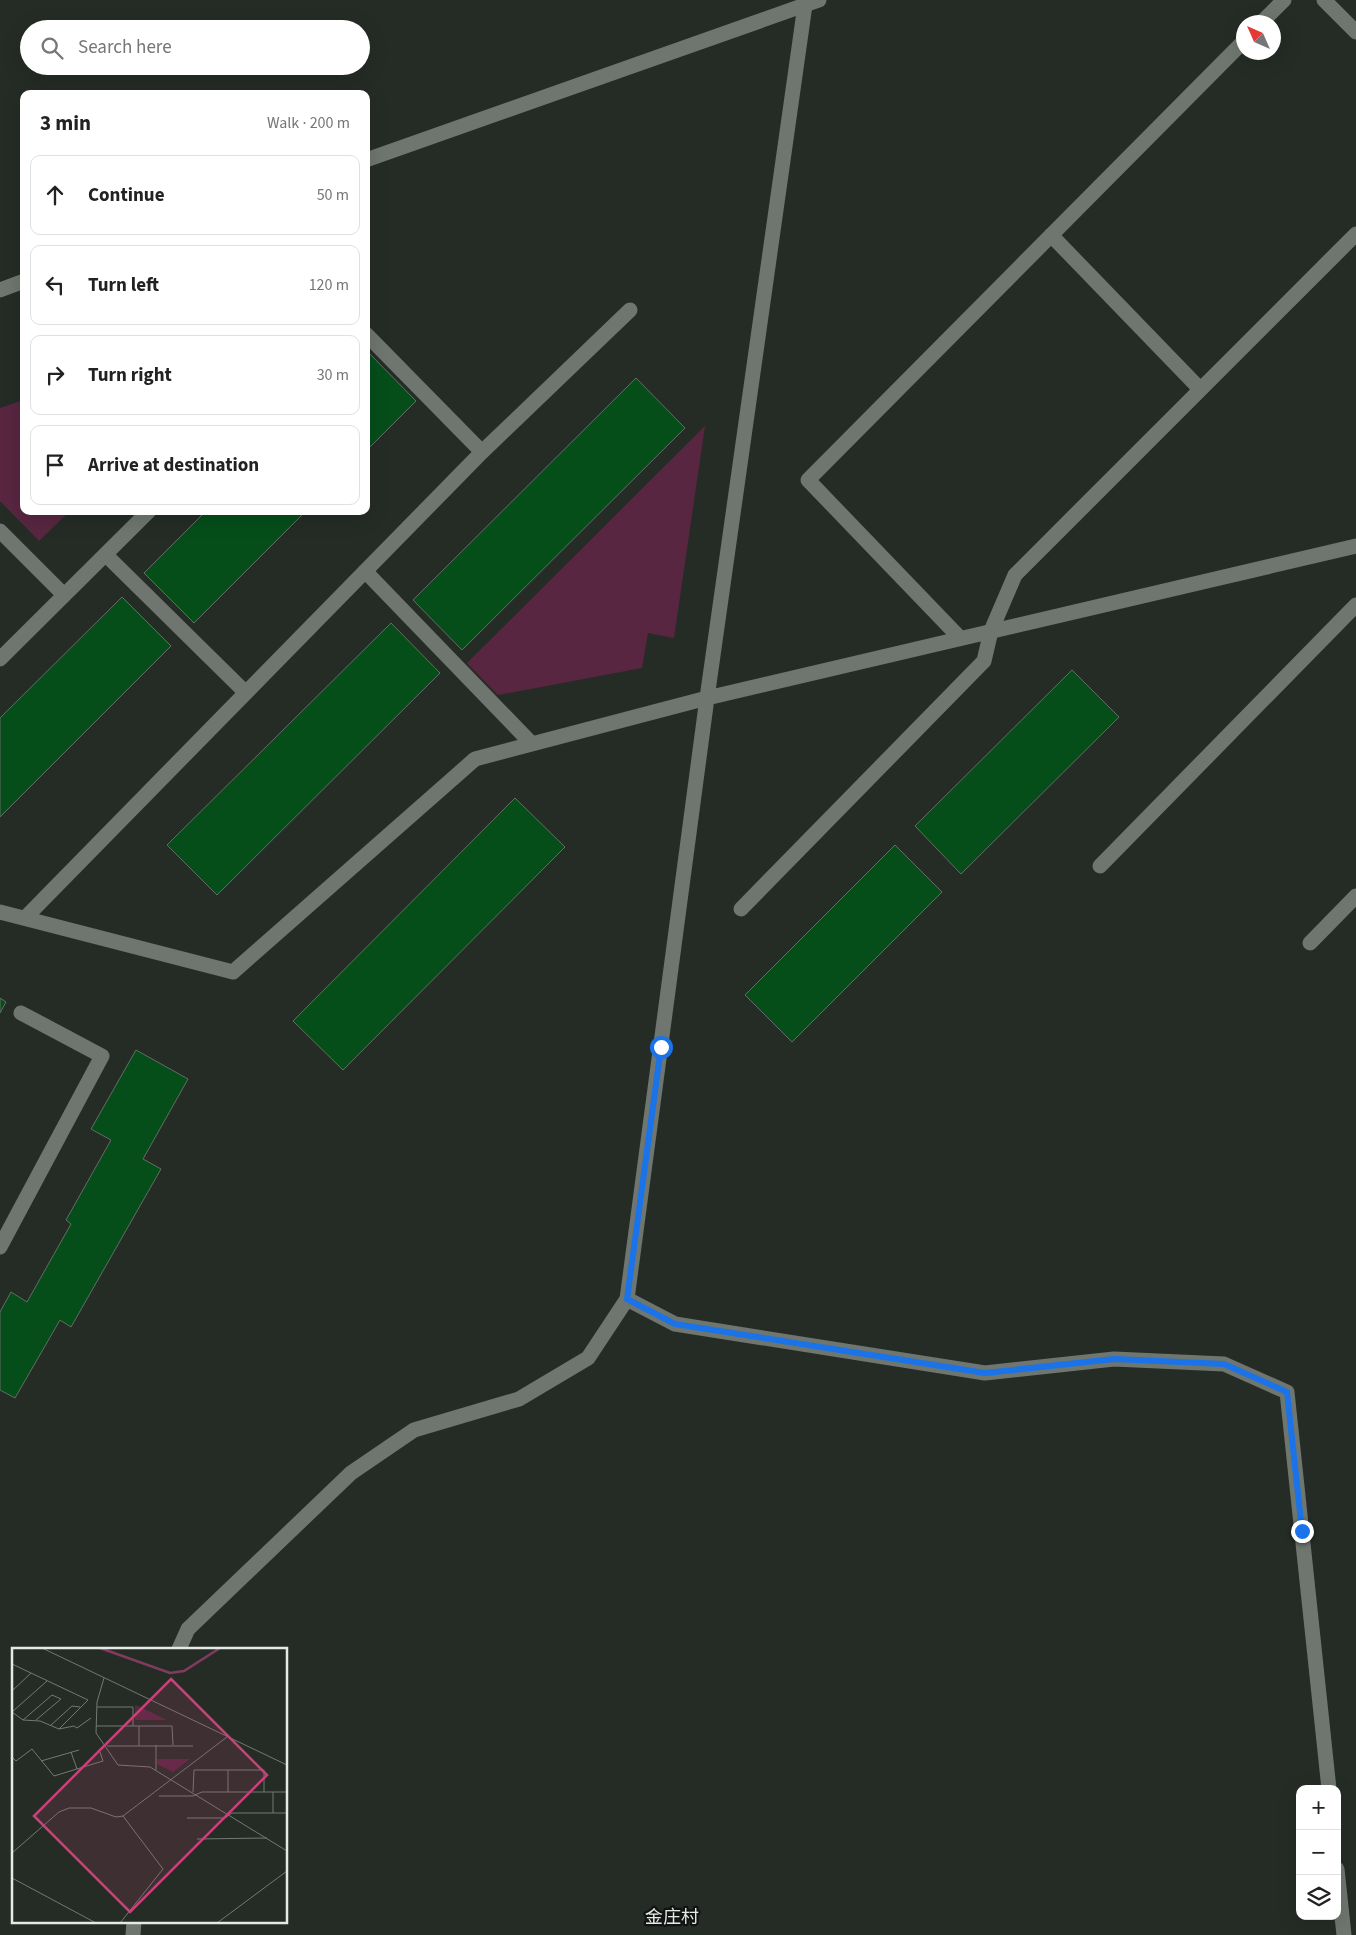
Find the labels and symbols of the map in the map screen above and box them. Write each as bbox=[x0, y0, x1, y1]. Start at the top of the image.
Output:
north arrow bbox=[1236, 15, 1281, 60]
route start bbox=[650, 1036, 673, 1059]
route end bbox=[1291, 1520, 1314, 1543]
inset map bbox=[12, 1648, 288, 1922]
district label: 金庄村 bbox=[645, 1905, 699, 1930]

